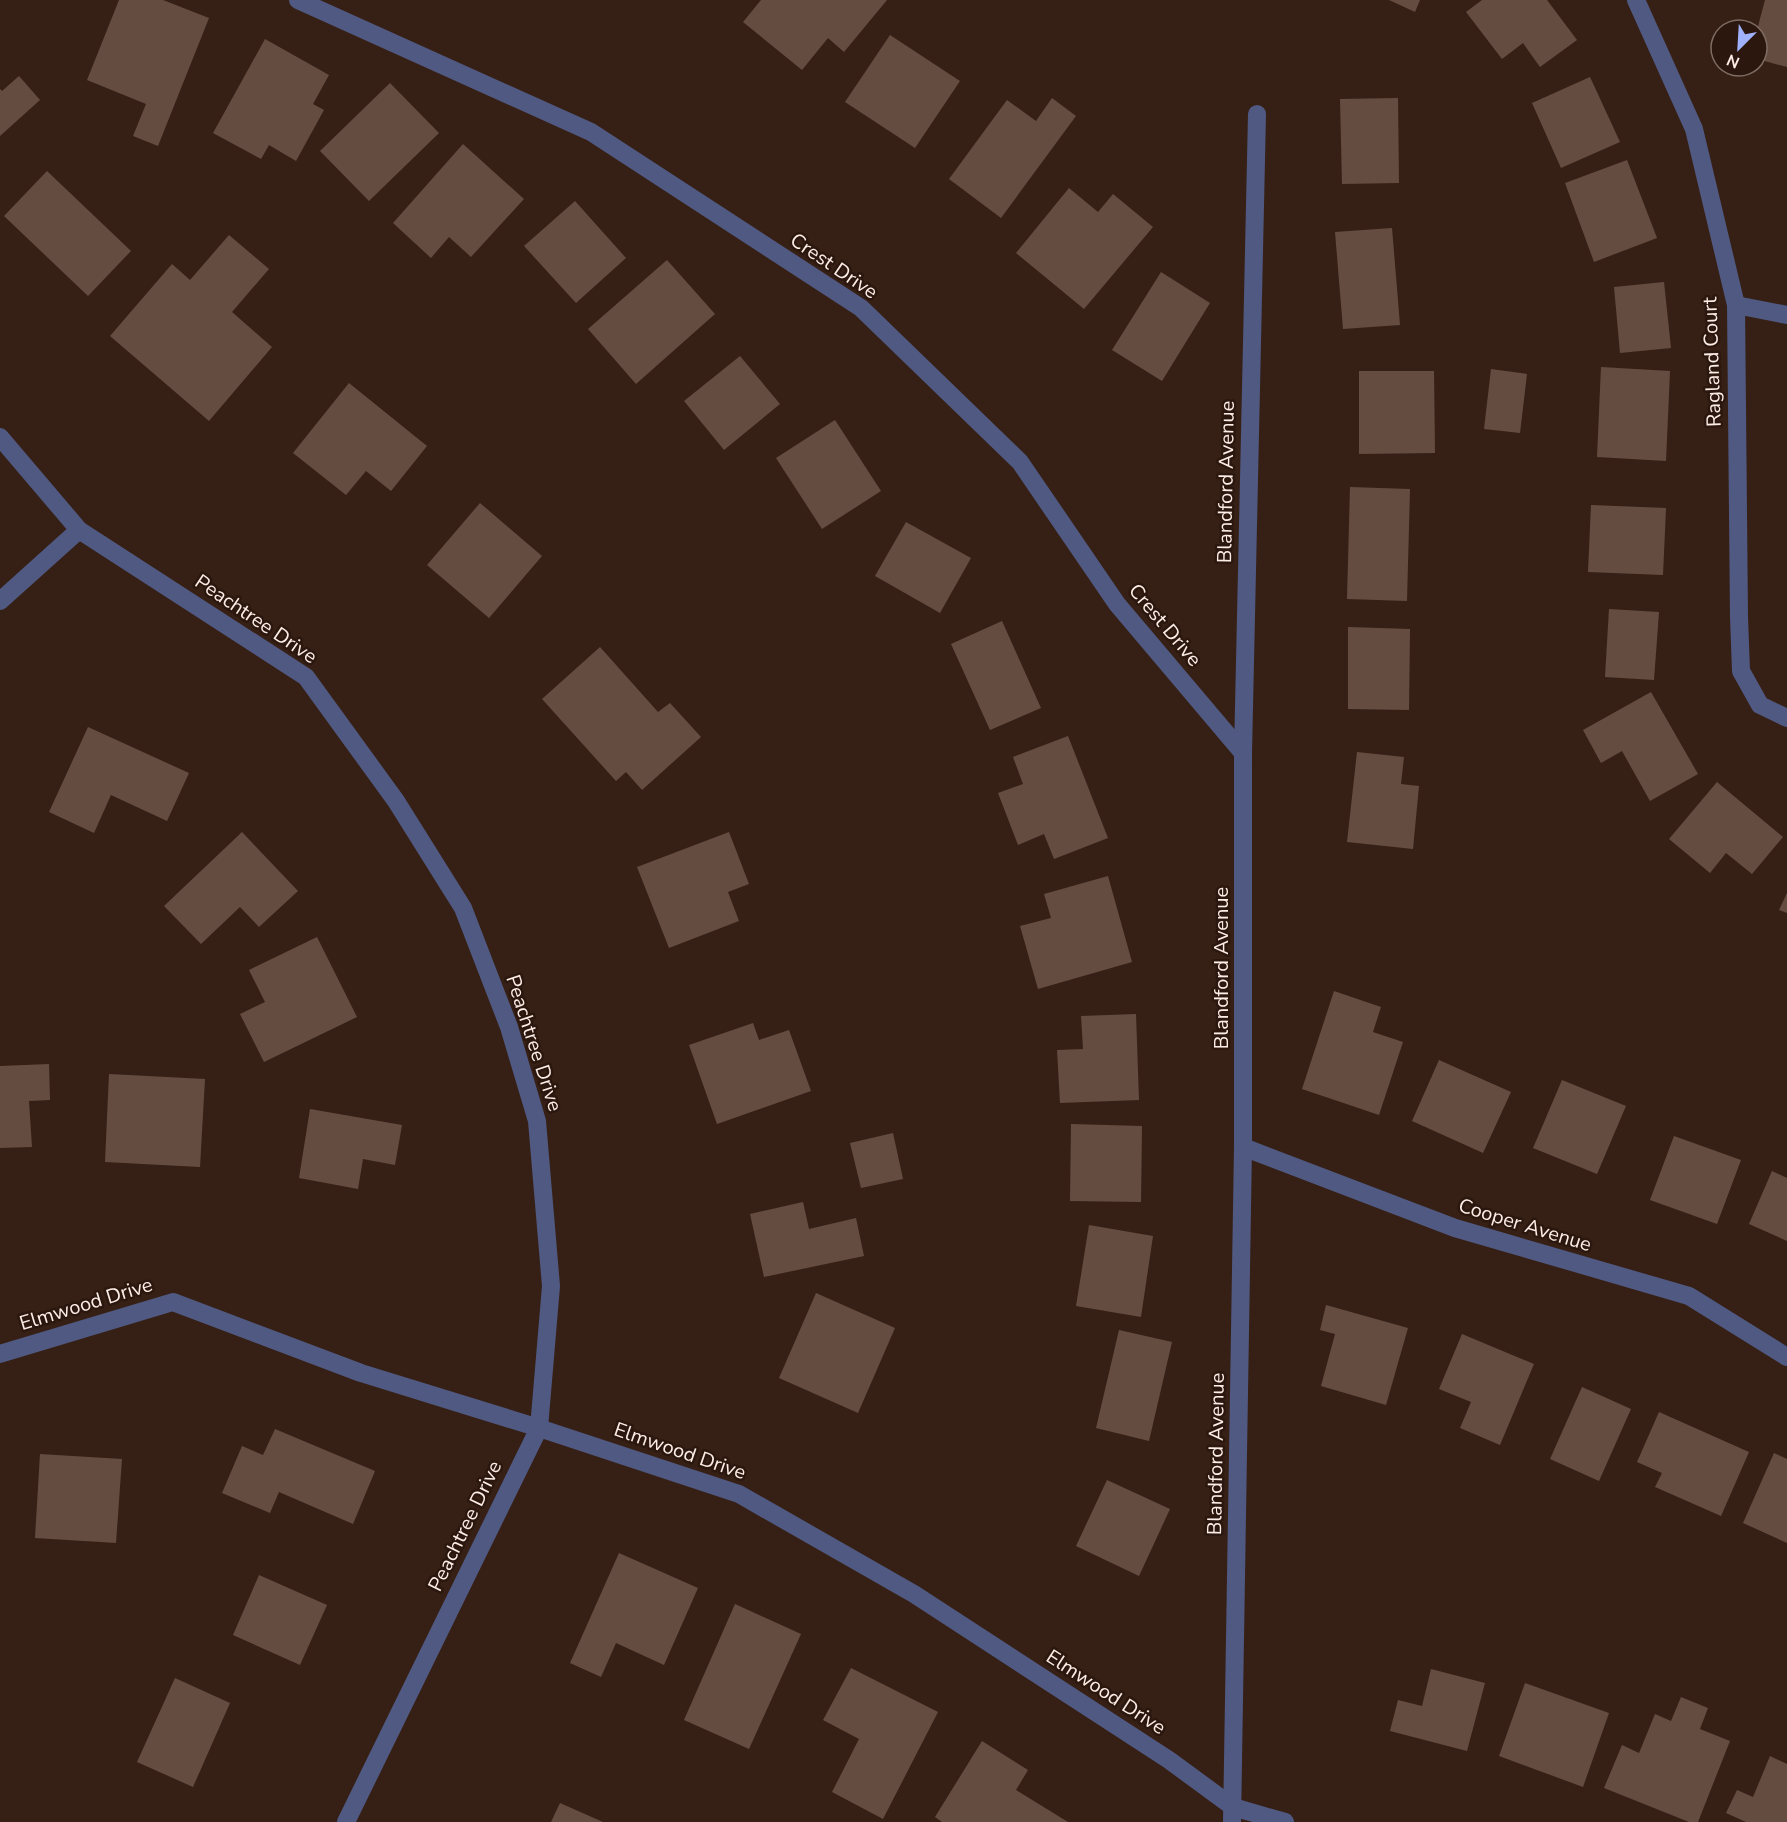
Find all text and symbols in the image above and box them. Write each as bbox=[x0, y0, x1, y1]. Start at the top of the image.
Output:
north arrow bbox=[1709, 18, 1769, 78]
text: N bbox=[1723, 48, 1743, 73]
street label: Crest Drive bbox=[785, 227, 883, 305]
street label: Ragland Court bbox=[1696, 296, 1728, 428]
street label: Blandford Avenue bbox=[1211, 401, 1241, 563]
street label: Peachtree Drive bbox=[190, 568, 322, 670]
street label: Crest Drive bbox=[1122, 578, 1208, 672]
street label: Blandford Avenue bbox=[1208, 887, 1235, 1049]
street label: Peachtree Drive bbox=[499, 971, 569, 1115]
street label: Cooper Avenue bbox=[1455, 1192, 1595, 1258]
street label: Elmwood Drive bbox=[16, 1271, 156, 1337]
street label: Blandford Avenue bbox=[1201, 1373, 1231, 1535]
street label: Elmwood Drive bbox=[610, 1416, 750, 1486]
street label: Peachtree Drive bbox=[422, 1456, 508, 1596]
street label: Elmwood Drive bbox=[1041, 1643, 1171, 1741]

